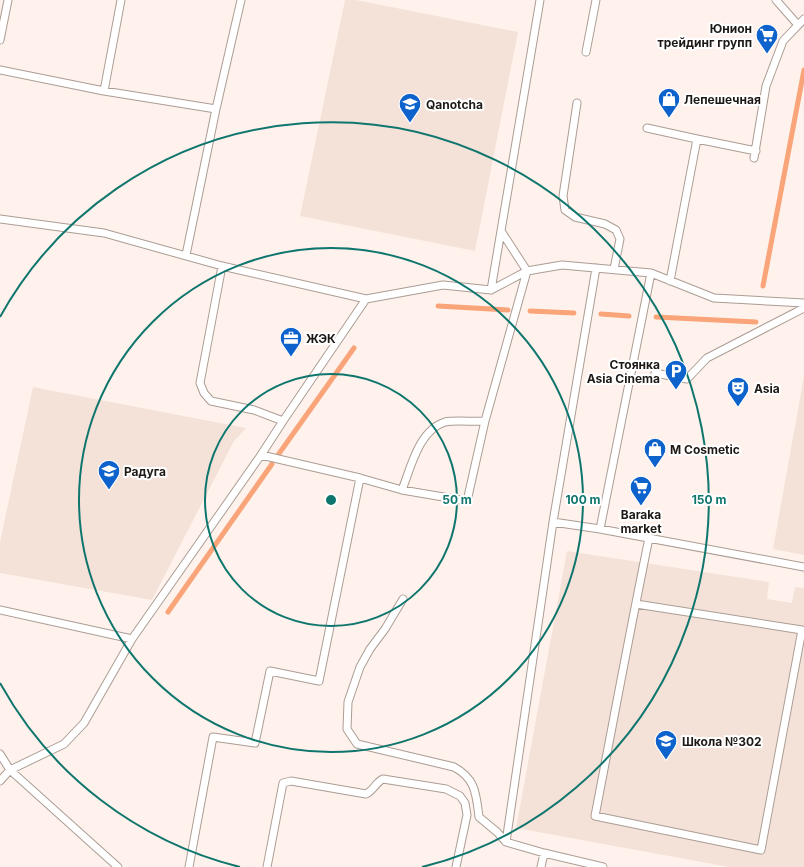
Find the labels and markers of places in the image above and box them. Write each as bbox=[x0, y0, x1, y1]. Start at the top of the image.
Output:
place label: Юнион трейдинг групп bbox=[658, 21, 752, 50]
supermarket icon: Юнион трейдинг групп bbox=[754, 22, 780, 55]
shop icon: Лепешечная bbox=[656, 86, 682, 119]
school or university icon: Qanotcha bbox=[397, 91, 423, 124]
place label: Лепешечная bbox=[684, 92, 761, 107]
place label: Qanotcha bbox=[426, 97, 483, 112]
office icon: ЖЭК bbox=[278, 325, 304, 358]
place label: ЖЭК bbox=[306, 331, 336, 346]
place label: Стоянка Asia Cinema bbox=[587, 357, 660, 386]
parking icon: Стоянка Asia Cinema bbox=[663, 358, 689, 391]
theatre icon: Asia bbox=[725, 375, 751, 408]
place label: Asia bbox=[754, 381, 780, 396]
shop icon: M Cosmetic bbox=[642, 436, 668, 469]
place label: M Cosmetic bbox=[670, 442, 740, 457]
school or university icon: Радуга bbox=[96, 458, 122, 491]
place label: Радуга bbox=[124, 464, 166, 479]
supermarket icon: Baraka market bbox=[628, 474, 654, 507]
centre of rings bbox=[324, 493, 338, 507]
place label: Baraka market bbox=[620, 507, 662, 536]
school or university icon: Школа №302 bbox=[653, 728, 679, 761]
place label: Школа №302 bbox=[682, 734, 762, 749]

